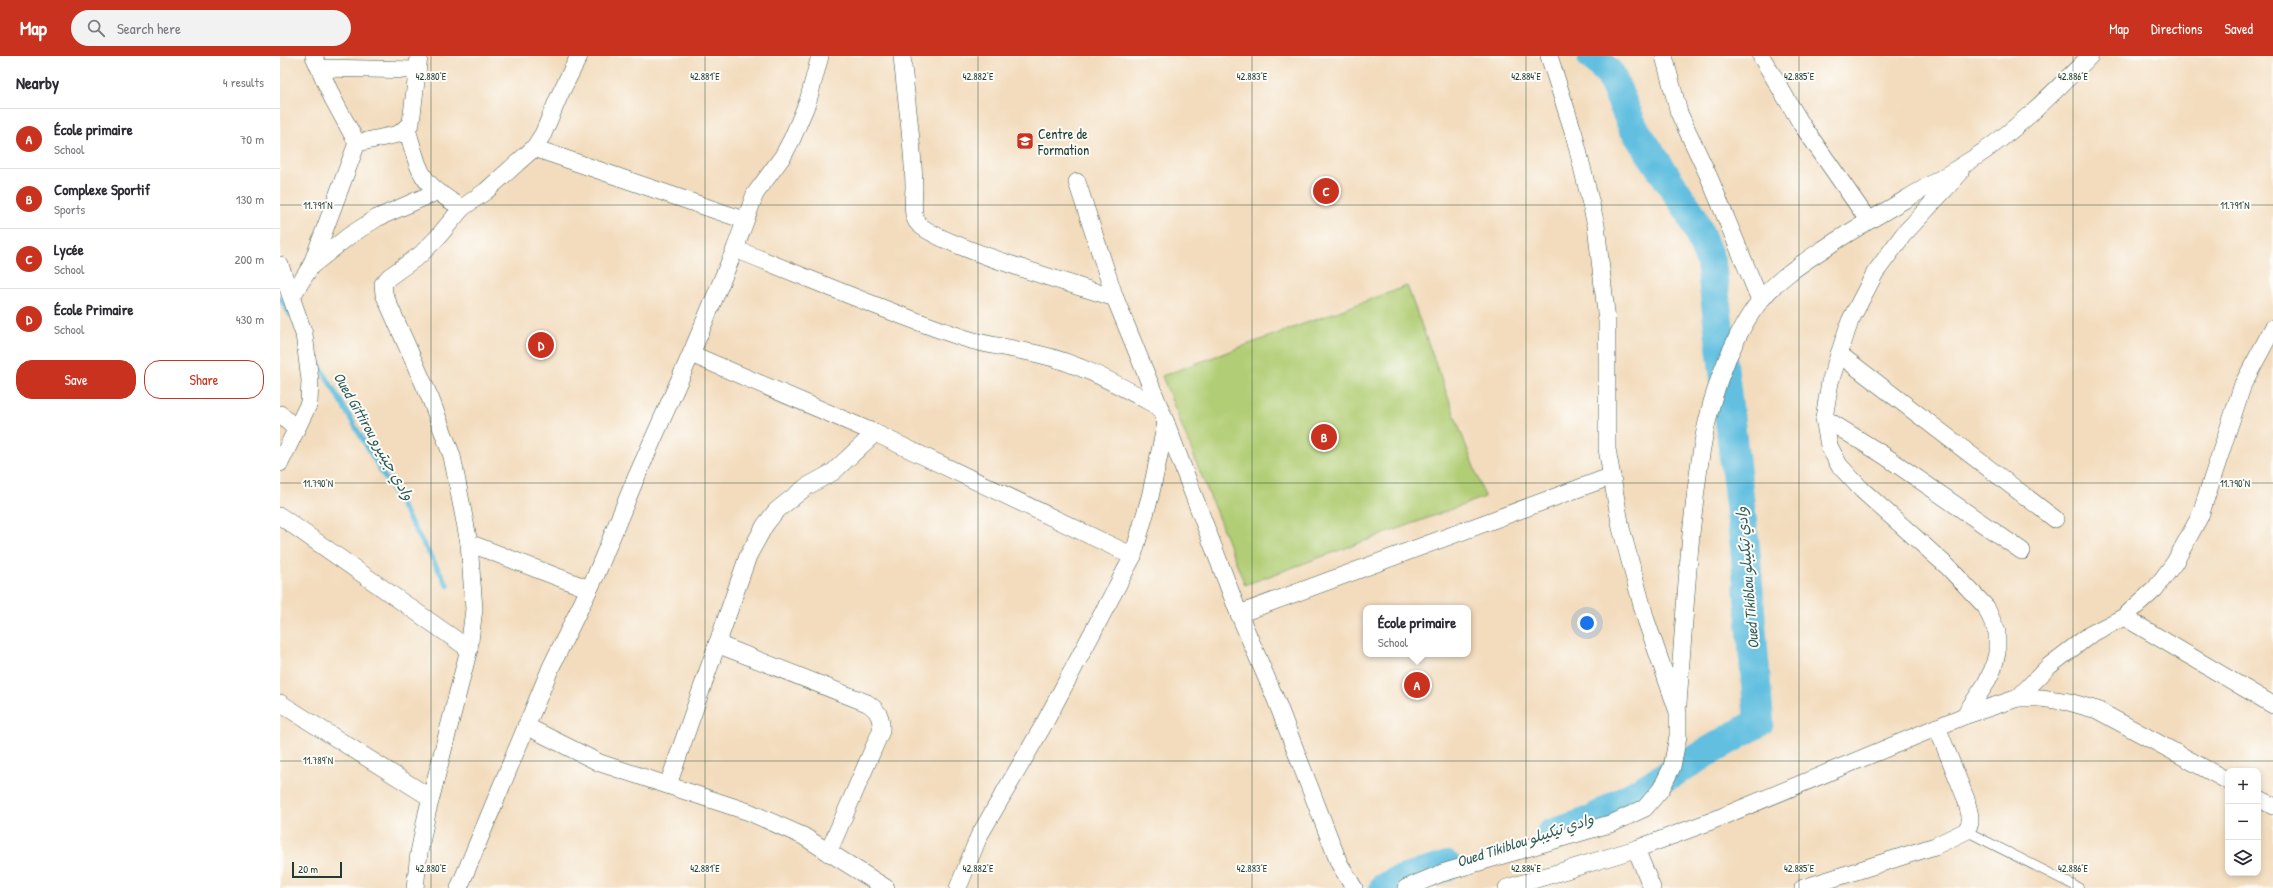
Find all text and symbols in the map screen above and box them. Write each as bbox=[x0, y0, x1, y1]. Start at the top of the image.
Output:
search box bbox=[71, 10, 351, 46]
text: Map bbox=[20, 15, 47, 41]
icon: search bbox=[85, 17, 107, 39]
text: Search here bbox=[117, 18, 181, 39]
text: Map bbox=[2109, 19, 2129, 38]
text: Directions bbox=[2151, 19, 2202, 38]
text: Saved bbox=[2224, 19, 2253, 38]
text: 42.880°E bbox=[416, 70, 447, 83]
text: 42.881°E bbox=[690, 70, 720, 83]
text: 42.882°E bbox=[963, 70, 994, 83]
text: 42.883°E bbox=[1237, 70, 1268, 83]
text: 42.884°E bbox=[1511, 70, 1541, 83]
text: 42.885°E bbox=[1784, 70, 1815, 83]
text: 42.886°E bbox=[2058, 70, 2089, 83]
text: Nearby bbox=[16, 71, 59, 94]
text: 4 results bbox=[223, 73, 264, 91]
text: École primaire bbox=[54, 119, 133, 140]
place label: Centre de Formation bbox=[1037, 124, 1089, 159]
text: A bbox=[26, 130, 32, 148]
text: 70 m bbox=[240, 130, 264, 148]
school or university icon: Centre de Formation bbox=[1015, 131, 1035, 151]
text: School bbox=[54, 140, 84, 158]
pin: C bbox=[1313, 176, 1339, 206]
text: Complexe Sportif bbox=[54, 179, 150, 200]
text: B bbox=[26, 190, 32, 208]
text: 130 m bbox=[236, 190, 264, 208]
text: 11.791°N bbox=[303, 199, 333, 212]
text: 11.791°N bbox=[2220, 199, 2250, 212]
text: Sports bbox=[54, 200, 85, 218]
text: Lycée bbox=[54, 239, 84, 260]
text: C bbox=[25, 250, 33, 268]
text: 200 m bbox=[234, 250, 264, 268]
text: School bbox=[54, 260, 84, 278]
text: École Primaire bbox=[54, 299, 133, 320]
text: D bbox=[26, 310, 32, 328]
text: 430 m bbox=[236, 310, 264, 328]
text: School bbox=[54, 320, 84, 338]
pin: D bbox=[528, 330, 554, 360]
button: Save bbox=[16, 360, 136, 399]
button: Share bbox=[144, 360, 264, 399]
water label: Oued Gittirou وادي جيتيرو bbox=[328, 368, 419, 505]
pin: B bbox=[1311, 422, 1337, 452]
text: 11.790°N bbox=[303, 477, 333, 490]
text: 11.790°N bbox=[2220, 477, 2250, 490]
water label: Oued Tikiblou وادي تيكيبلو bbox=[1730, 506, 1765, 650]
popup bbox=[1363, 605, 1471, 657]
text: École primaire bbox=[1378, 612, 1456, 633]
your location bbox=[1577, 613, 1597, 633]
text: School bbox=[1378, 633, 1408, 651]
pin: A bbox=[1404, 670, 1430, 700]
text: 11.789°N bbox=[303, 754, 333, 767]
map controls bbox=[2225, 768, 2261, 876]
button: + bbox=[2225, 768, 2261, 804]
button: − bbox=[2225, 804, 2261, 840]
water label: Oued Tikiblou وادي تيكيبلو bbox=[1454, 808, 1597, 873]
button: layers bbox=[2225, 840, 2261, 876]
scale bar bbox=[292, 860, 342, 879]
text: 20 m bbox=[298, 862, 318, 876]
text: 42.880°E bbox=[416, 862, 447, 875]
text: 42.881°E bbox=[690, 862, 720, 875]
text: 42.882°E bbox=[963, 862, 994, 875]
text: 42.883°E bbox=[1237, 862, 1268, 875]
text: 42.884°E bbox=[1511, 862, 1541, 875]
text: 42.885°E bbox=[1784, 862, 1815, 875]
text: 42.886°E bbox=[2058, 862, 2089, 875]

